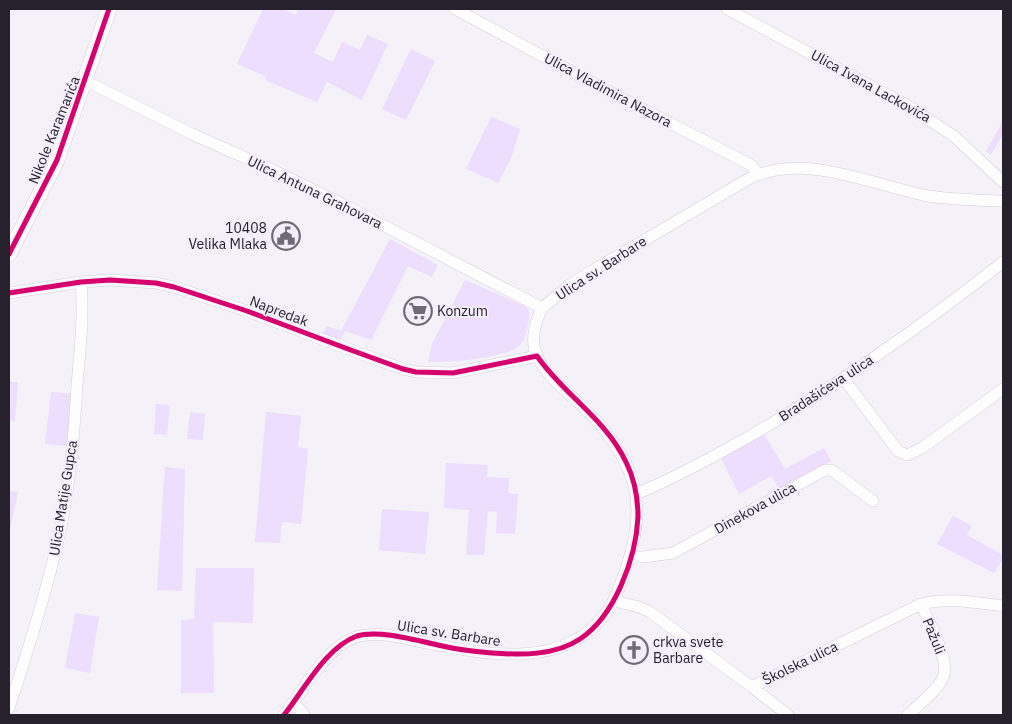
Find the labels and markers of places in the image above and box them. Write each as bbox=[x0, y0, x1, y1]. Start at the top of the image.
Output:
place label: 10408 Velika Mlaka bbox=[188, 219, 268, 253]
public building icon: 10408 Velika Mlaka bbox=[271, 221, 301, 251]
supermarket icon: Konzum bbox=[403, 296, 433, 326]
place label: Konzum bbox=[437, 302, 488, 320]
place label: crkva svete Barbare bbox=[653, 633, 724, 667]
church icon: crkva svete Barbare bbox=[619, 635, 649, 665]

